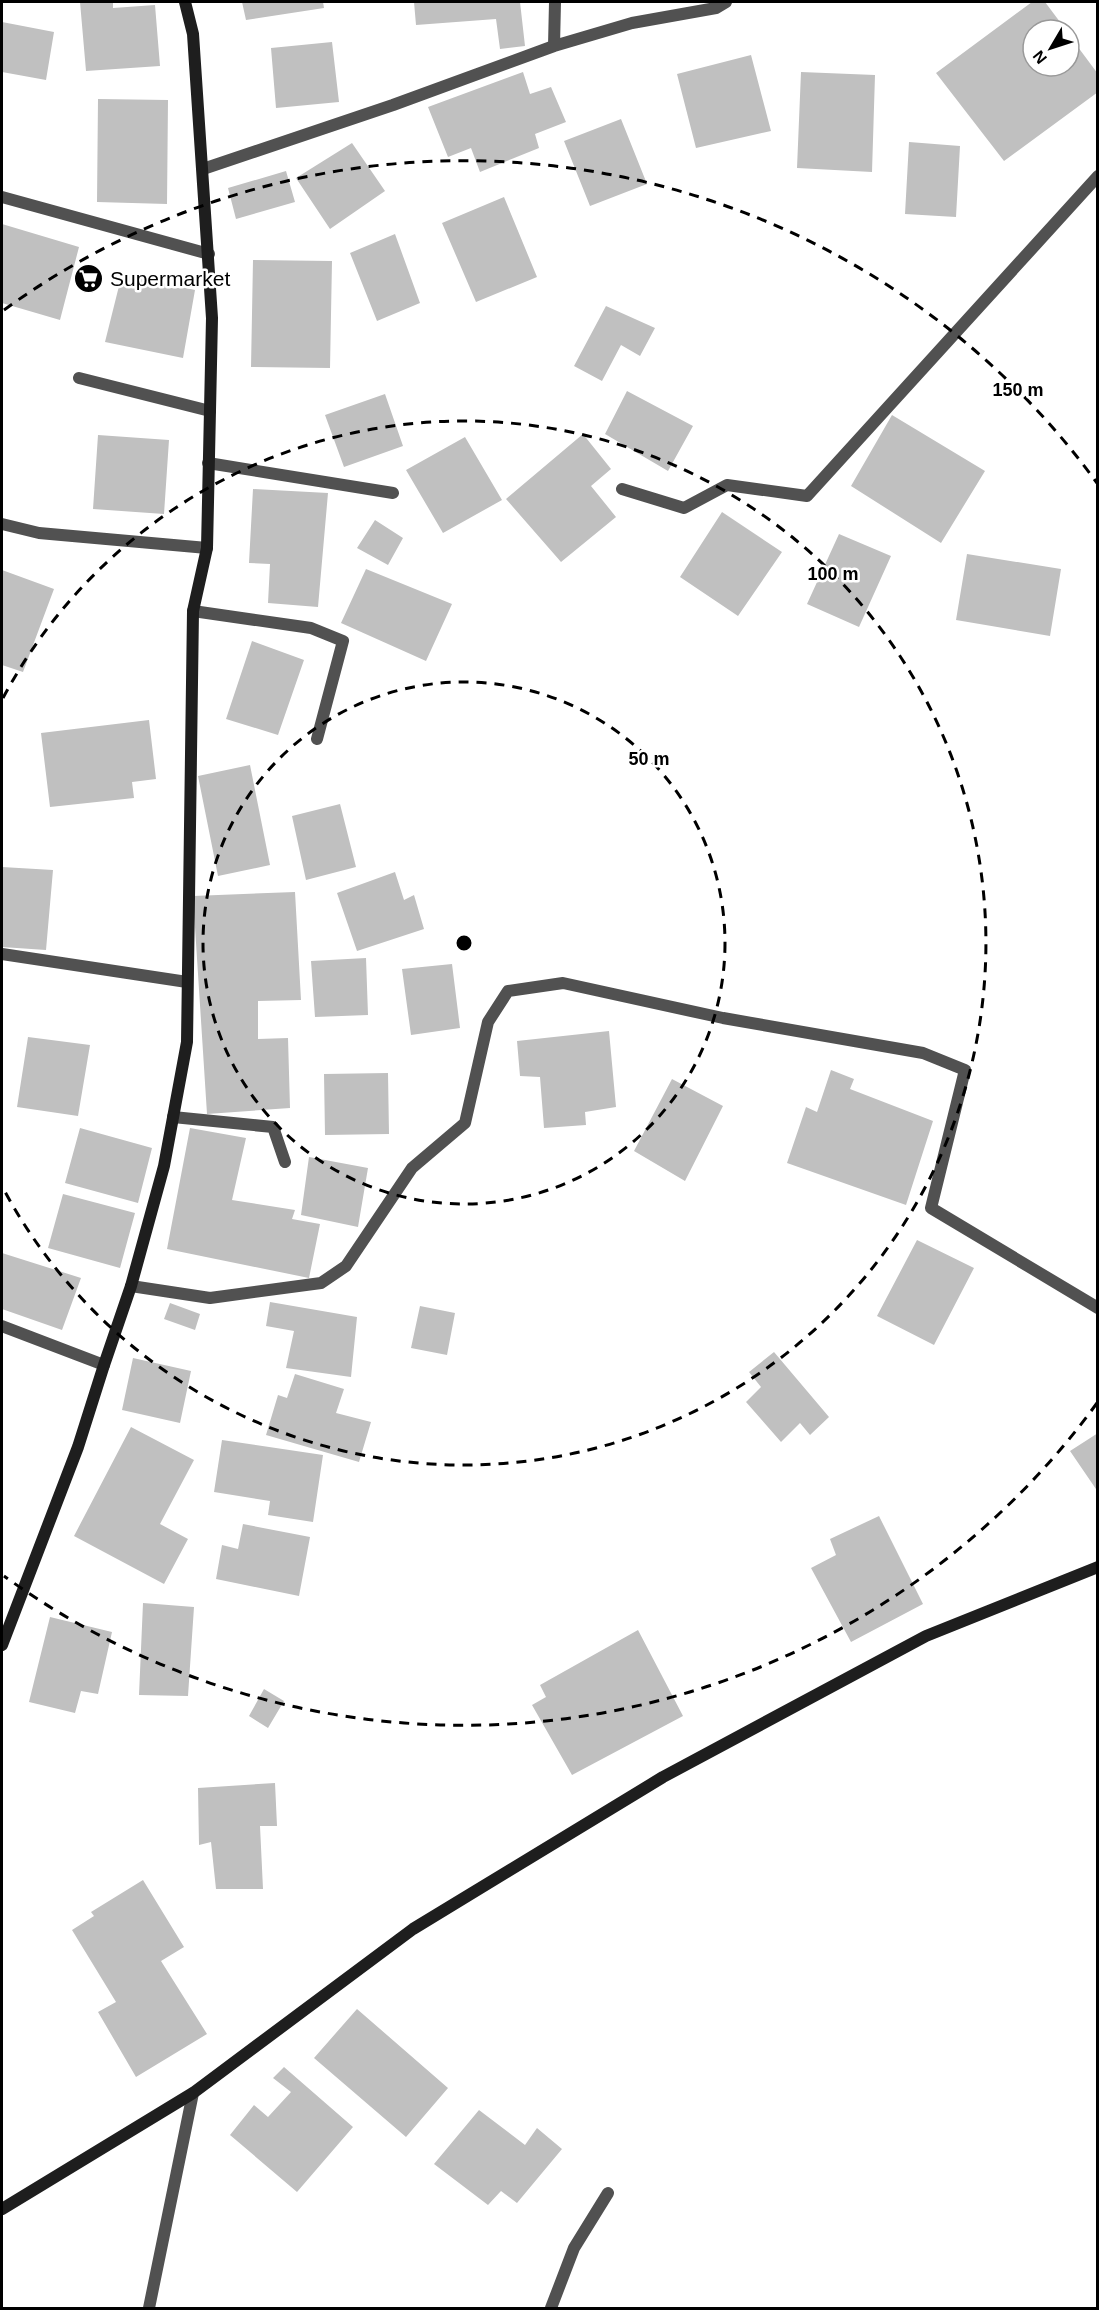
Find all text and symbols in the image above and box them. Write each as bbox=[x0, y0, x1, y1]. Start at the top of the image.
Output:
north arrow bbox=[1021, 18, 1081, 78]
text: N bbox=[1029, 47, 1050, 67]
supermarket icon: Supermarket bbox=[73, 263, 105, 295]
place label: Supermarket bbox=[110, 267, 230, 290]
text: 150 m bbox=[992, 380, 1044, 400]
text: 100 m bbox=[807, 564, 859, 584]
text: 50 m bbox=[628, 749, 670, 769]
centre of rings bbox=[454, 933, 474, 953]

